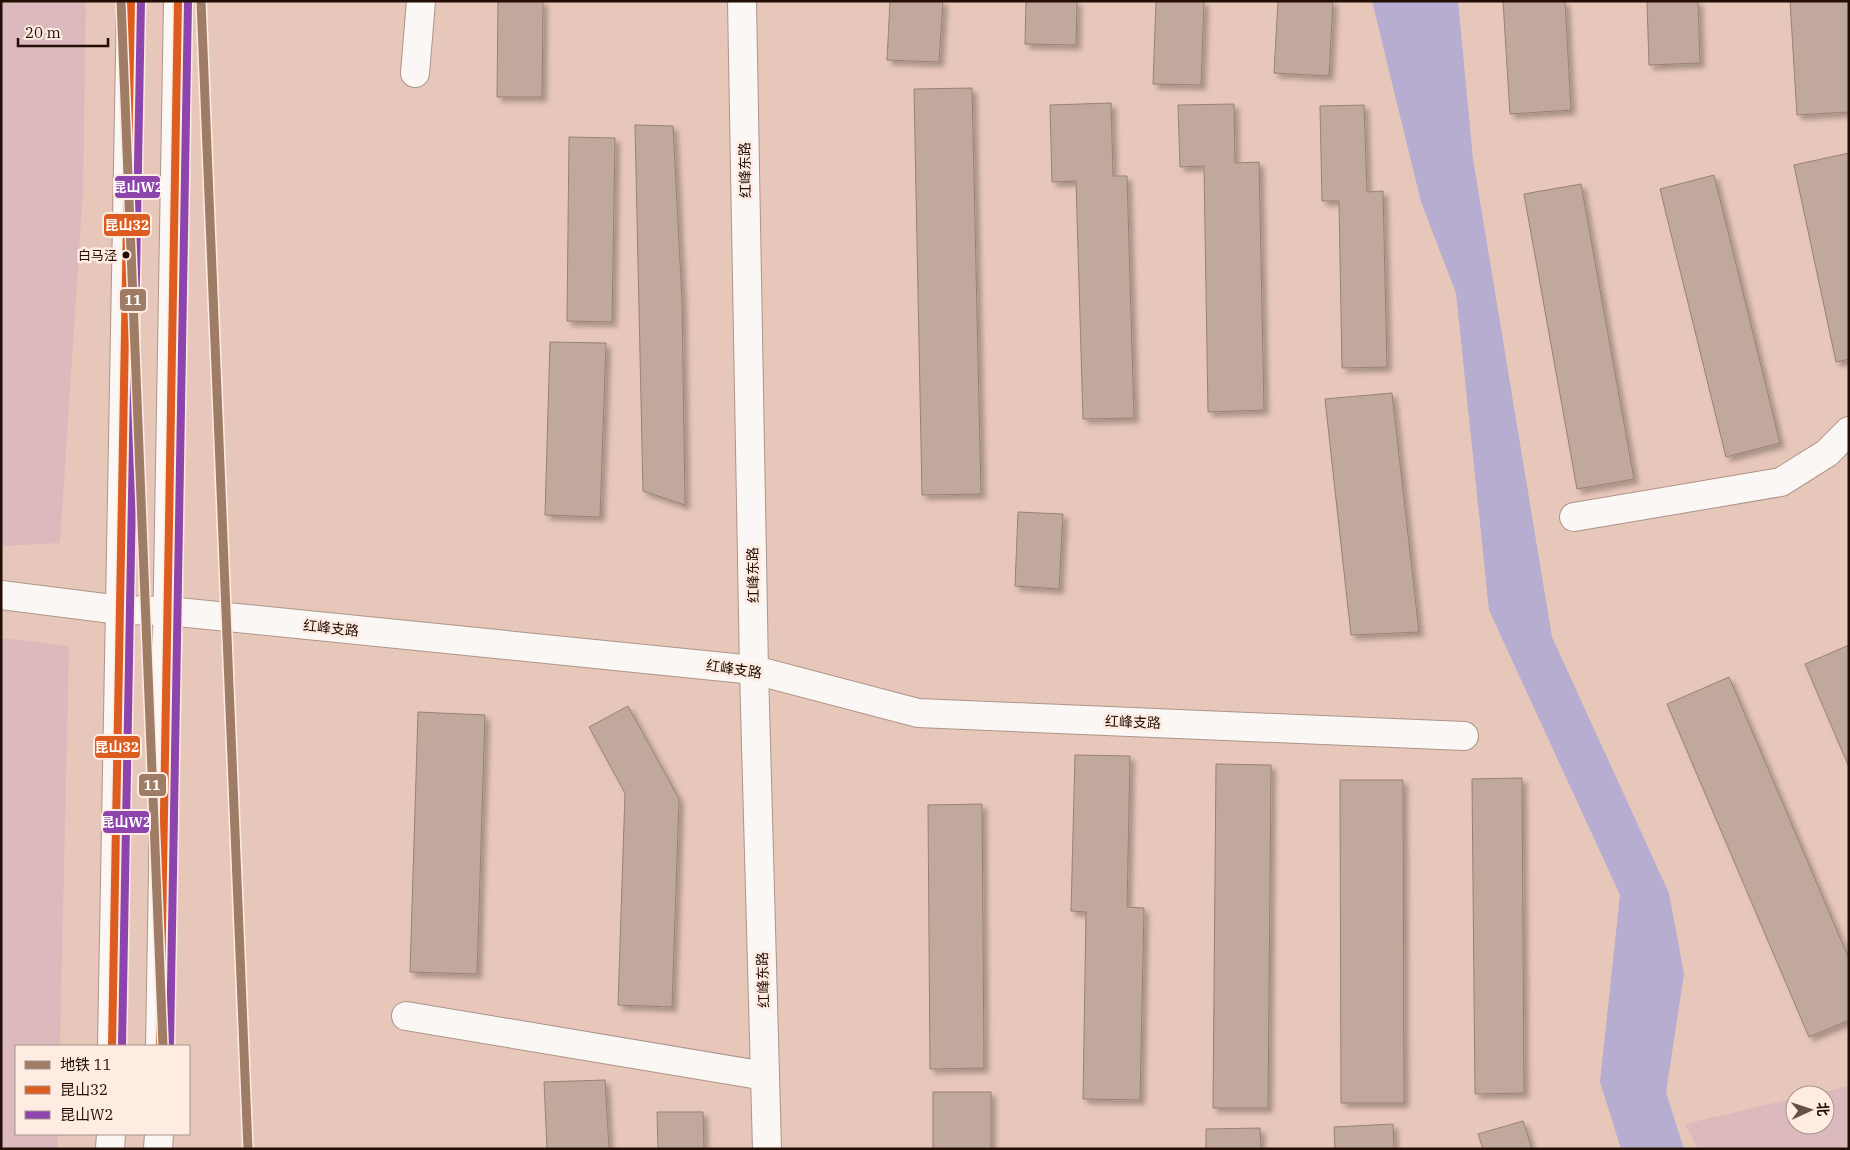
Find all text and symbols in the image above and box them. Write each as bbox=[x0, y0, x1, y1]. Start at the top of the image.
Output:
scale bar bbox=[18, 15, 108, 47]
text: 20 m bbox=[25, 23, 61, 42]
street label: 红峰东路 bbox=[736, 142, 754, 198]
line badge: 昆山W2 bbox=[114, 175, 161, 199]
text: 昆山W2 bbox=[113, 178, 163, 196]
line badge: 昆山32 bbox=[103, 213, 151, 237]
text: 昆山32 bbox=[105, 216, 149, 234]
place label: 白马泾 bbox=[78, 247, 117, 264]
marker: 白马泾 bbox=[121, 250, 131, 260]
line badge: 11 bbox=[119, 288, 147, 312]
text: 11 bbox=[125, 291, 141, 309]
street label: 红峰东路 bbox=[744, 547, 762, 603]
street label: 红峰支路 bbox=[302, 616, 360, 640]
street label: 红峰支路 bbox=[705, 656, 763, 682]
street label: 红峰支路 bbox=[1105, 712, 1161, 732]
line badge: 昆山32 bbox=[94, 735, 141, 759]
text: 昆山32 bbox=[95, 738, 139, 756]
line badge: 11 bbox=[138, 773, 167, 797]
text: 11 bbox=[144, 776, 160, 794]
line badge: 昆山W2 bbox=[102, 810, 150, 834]
text: 昆山W2 bbox=[101, 813, 151, 831]
street label: 红峰东路 bbox=[753, 952, 773, 1008]
legend bbox=[15, 1045, 190, 1135]
text: 地铁 11 bbox=[60, 1055, 111, 1074]
text: 昆山32 bbox=[60, 1080, 108, 1099]
north arrow bbox=[1785, 1085, 1835, 1135]
text: 北 bbox=[1814, 1102, 1832, 1117]
text: 昆山W2 bbox=[60, 1105, 114, 1124]

